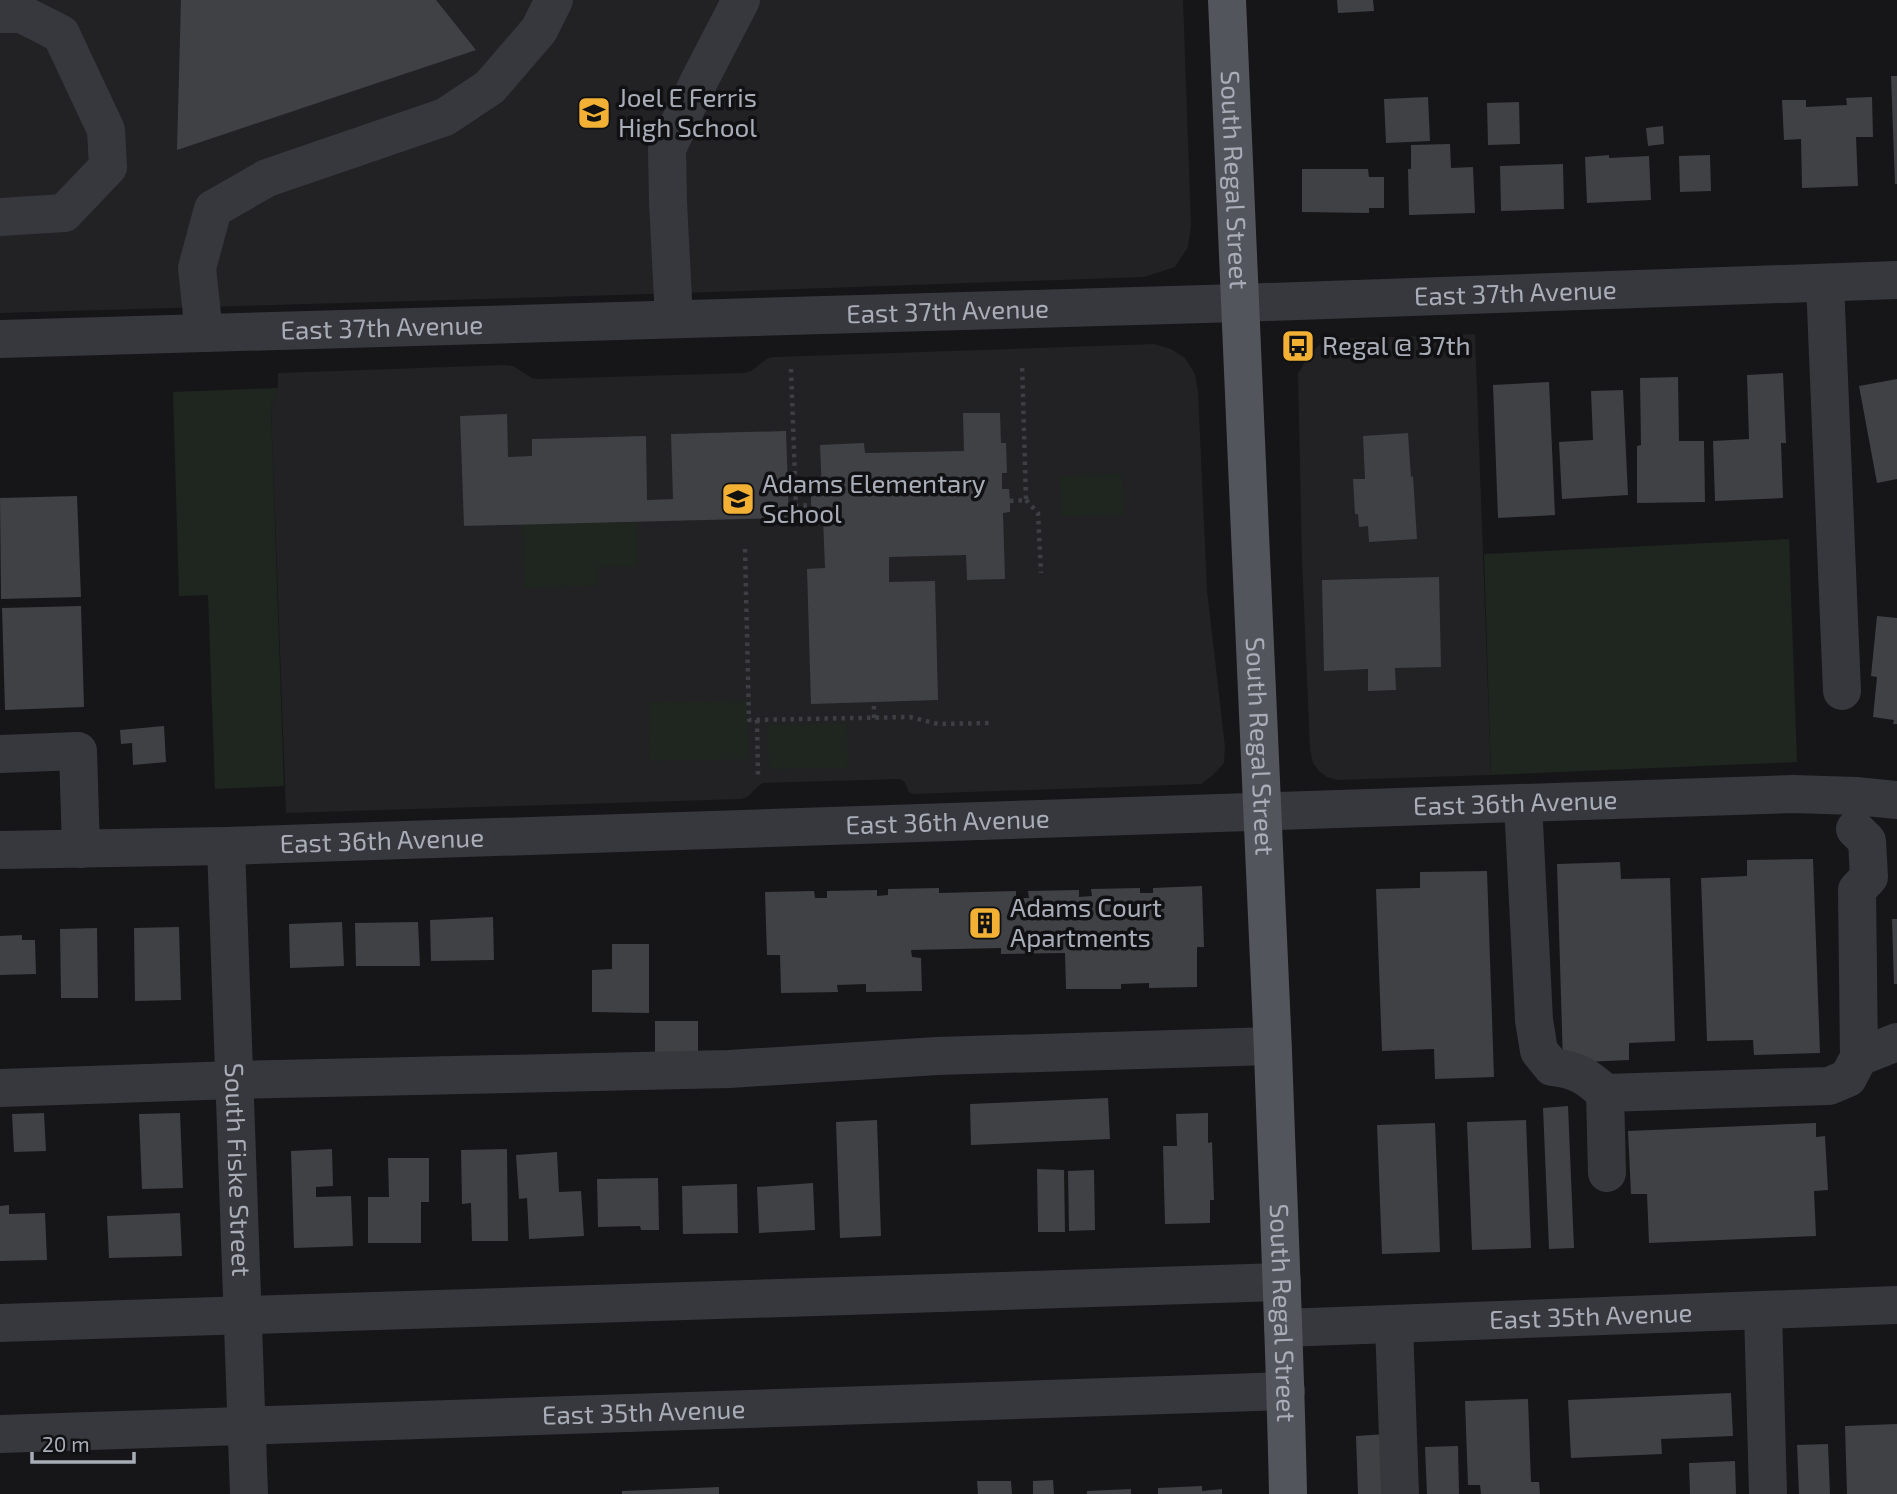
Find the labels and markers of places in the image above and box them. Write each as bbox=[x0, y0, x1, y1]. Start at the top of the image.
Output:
place label: Joel E Ferris High School bbox=[618, 81, 757, 142]
school or university icon: Joel E Ferris High School bbox=[575, 94, 613, 132]
bus stop icon: Regal @ 37th bbox=[1279, 327, 1317, 365]
place label: Regal @ 37th bbox=[1322, 329, 1471, 360]
place label: Adams Elementary School bbox=[762, 467, 986, 528]
school or university icon: Adams Elementary School bbox=[719, 480, 757, 518]
place label: Adams Court Apartments bbox=[1010, 891, 1162, 952]
building icon: Adams Court Apartments bbox=[966, 904, 1004, 942]

